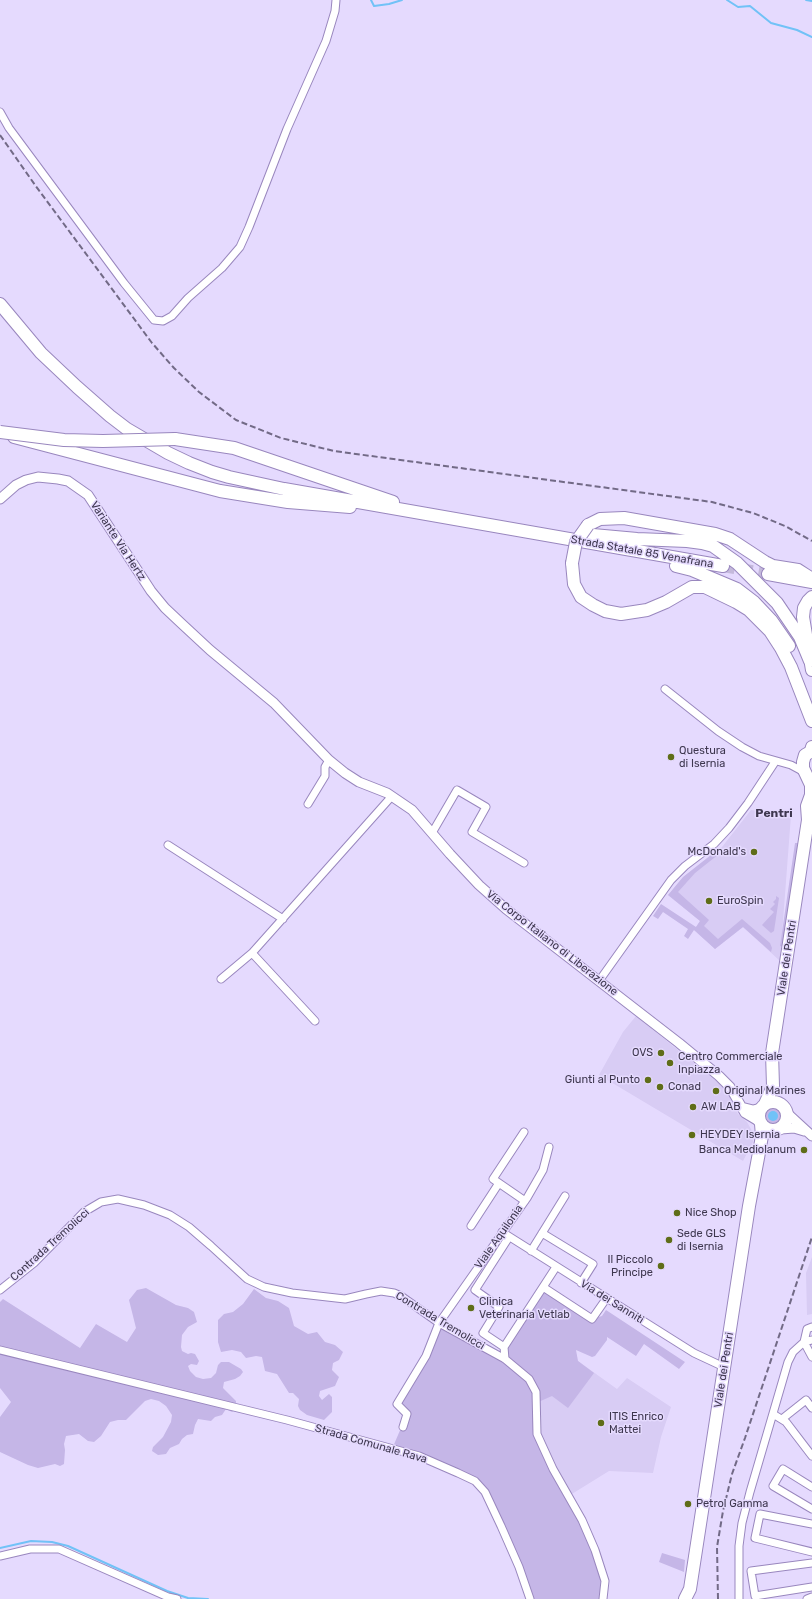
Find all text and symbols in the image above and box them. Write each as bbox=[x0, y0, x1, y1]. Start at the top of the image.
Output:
street label: Variante Via Hertz bbox=[87, 499, 149, 583]
street label: Strada Statale 85 Venafrana bbox=[570, 533, 714, 571]
place label: Questura di Isernia bbox=[679, 744, 726, 770]
marker: Questura di Isernia bbox=[666, 752, 676, 762]
district label: Pentri bbox=[755, 807, 793, 821]
place label: McDonald's bbox=[688, 845, 746, 859]
marker: McDonald's bbox=[749, 847, 759, 857]
street label: Via Corpo Italiano di Liberazione bbox=[484, 887, 620, 999]
place label: EuroSpin bbox=[717, 894, 763, 908]
marker: EuroSpin bbox=[704, 896, 714, 906]
street label: Viale dei Pentri bbox=[775, 919, 799, 997]
place label: OVS bbox=[632, 1046, 653, 1060]
marker: OVS bbox=[656, 1048, 666, 1058]
place label: Centro Commerciale Inpiazza bbox=[678, 1050, 783, 1076]
marker: Centro Commerciale Inpiazza bbox=[665, 1058, 675, 1068]
place label: Giunti al Punto bbox=[565, 1073, 640, 1087]
marker: Giunti al Punto bbox=[643, 1075, 653, 1085]
place label: Conad bbox=[668, 1080, 701, 1094]
marker: Conad bbox=[655, 1082, 665, 1092]
place label: Original Marines bbox=[724, 1084, 806, 1098]
marker: Original Marines bbox=[711, 1086, 721, 1096]
place label: AW LAB bbox=[701, 1100, 740, 1114]
marker: AW LAB bbox=[688, 1102, 698, 1112]
place label: HEYDEY Isernia bbox=[700, 1128, 780, 1142]
marker: HEYDEY Isernia bbox=[687, 1130, 697, 1140]
place label: Banca Mediolanum bbox=[699, 1143, 796, 1157]
marker: Banca Mediolanum bbox=[799, 1145, 809, 1155]
street label: Viale Aquilonia bbox=[472, 1203, 526, 1271]
street label: Contrada Tremolicci bbox=[8, 1206, 92, 1284]
place label: Nice Shop bbox=[685, 1206, 737, 1220]
marker: Nice Shop bbox=[672, 1208, 682, 1218]
place label: Sede GLS di Isernia bbox=[677, 1227, 726, 1253]
marker: Sede GLS di Isernia bbox=[664, 1235, 674, 1245]
place label: Il Piccolo Principe bbox=[607, 1253, 653, 1279]
marker: Il Piccolo Principe bbox=[656, 1261, 666, 1271]
street label: Via dei Sanniti bbox=[578, 1277, 646, 1327]
street label: Contrada Tremolicci bbox=[393, 1289, 487, 1353]
place label: Clinica Veterinaria Vetlab bbox=[479, 1295, 570, 1321]
marker: Clinica Veterinaria Vetlab bbox=[466, 1303, 476, 1313]
street label: Viale dei Pentri bbox=[712, 1331, 736, 1409]
place label: ITIS Enrico Mattei bbox=[609, 1410, 663, 1436]
marker: ITIS Enrico Mattei bbox=[596, 1418, 606, 1428]
street label: Strada Comunale Rava bbox=[313, 1422, 429, 1466]
place label: Petrol Gamma bbox=[696, 1497, 768, 1511]
marker: Petrol Gamma bbox=[683, 1499, 693, 1509]

